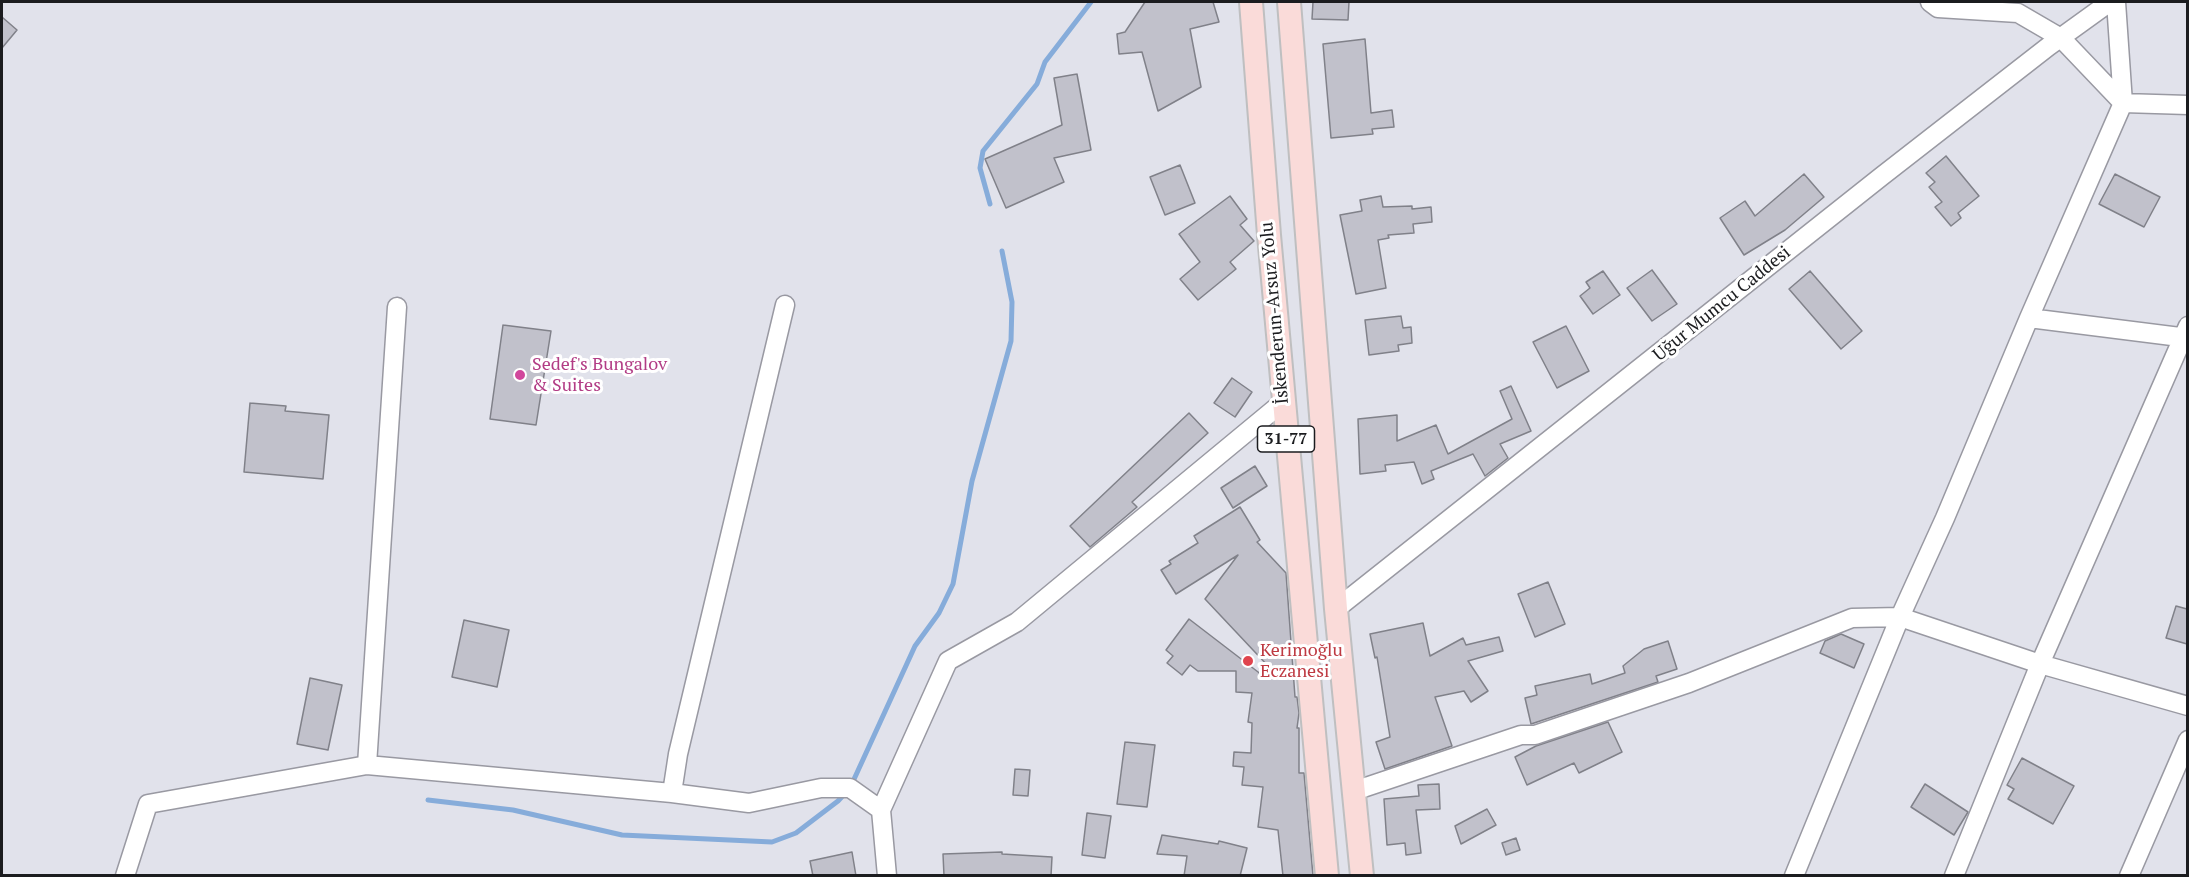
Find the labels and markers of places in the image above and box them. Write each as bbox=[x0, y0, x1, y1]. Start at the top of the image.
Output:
place label: Sedef's Bungalov & Suites bbox=[532, 354, 667, 397]
marker: Sedef's Bungalov & Suites bbox=[513, 368, 527, 382]
place label: Kerimoğlu Eczanesi bbox=[1260, 640, 1343, 682]
marker: Kerimoğlu Eczanesi bbox=[1241, 654, 1255, 668]

